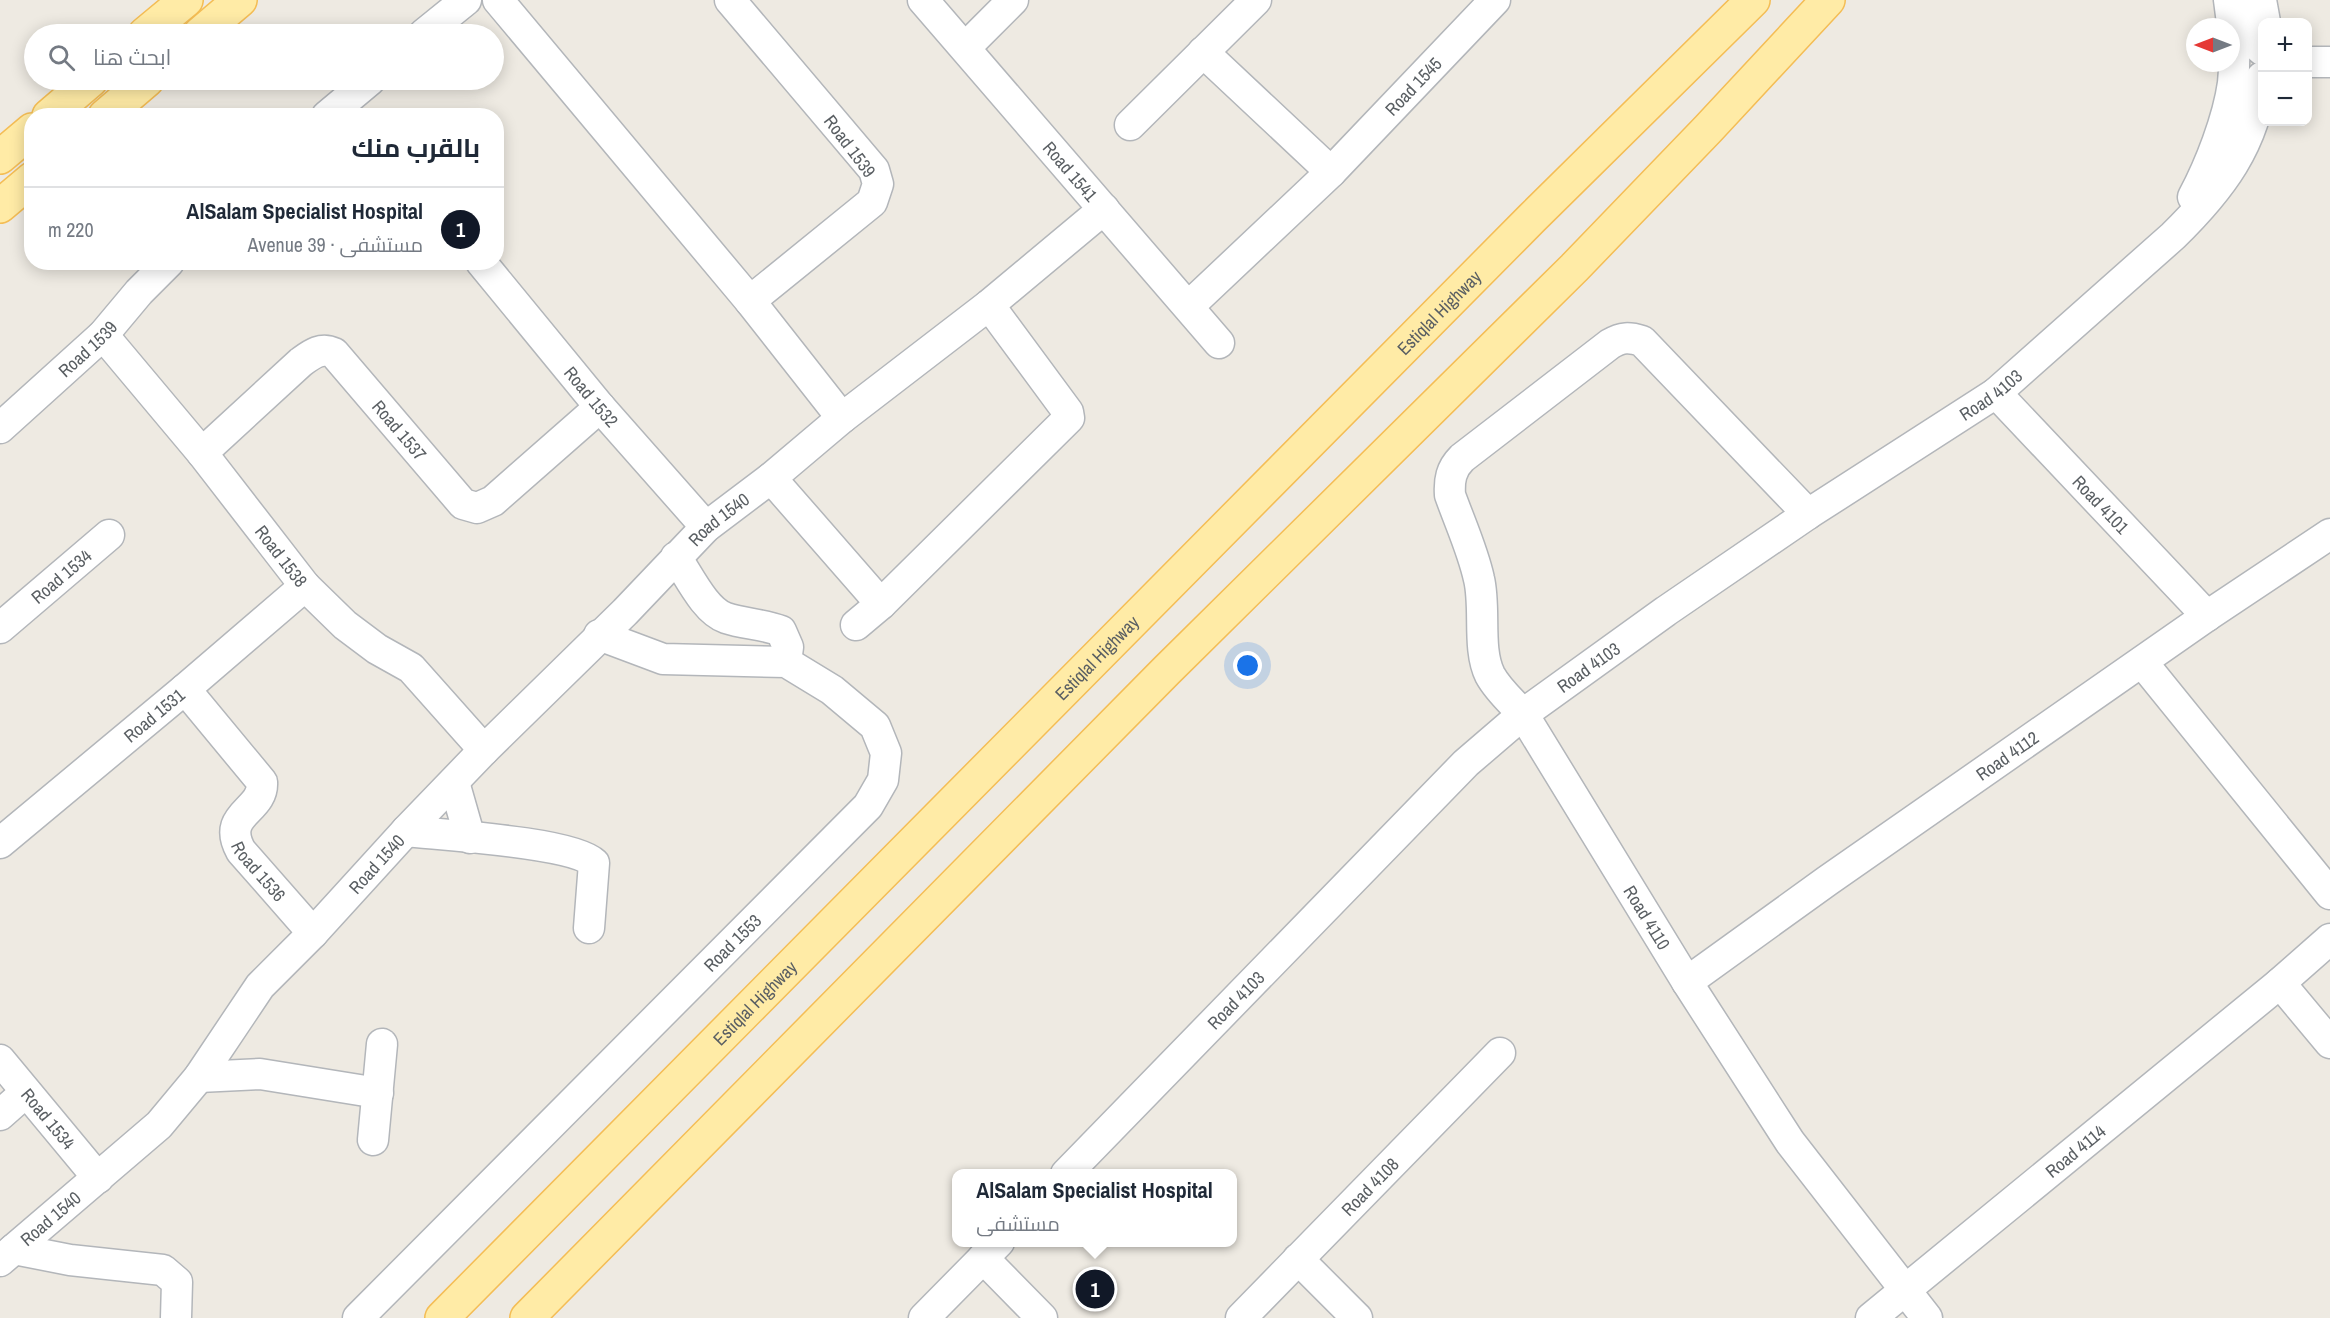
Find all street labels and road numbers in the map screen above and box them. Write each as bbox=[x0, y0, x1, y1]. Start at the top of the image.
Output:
street label: Road 1545 bbox=[1379, 51, 1447, 121]
street label: Road 1539 bbox=[818, 110, 882, 182]
street label: Road 1541 bbox=[1038, 136, 1104, 207]
street label: Estiqlal Highway bbox=[1391, 264, 1487, 360]
street label: Road 1539 bbox=[52, 315, 122, 382]
street label: Road 1532 bbox=[559, 361, 624, 432]
street label: Road 4103 bbox=[1954, 363, 2027, 426]
street label: Road 1537 bbox=[367, 394, 433, 466]
street label: Road 4101 bbox=[2067, 469, 2136, 540]
street label: Road 1540 bbox=[682, 486, 754, 551]
street label: Road 1538 bbox=[250, 520, 314, 592]
street label: Road 1534 bbox=[25, 543, 96, 609]
street label: Estiqlal Highway bbox=[1049, 609, 1145, 705]
street label: Road 4103 bbox=[1552, 636, 1625, 698]
street label: Road 1531 bbox=[118, 682, 190, 748]
street label: Road 4112 bbox=[1971, 725, 2043, 786]
street label: Road 1540 bbox=[343, 829, 410, 899]
street label: Road 1536 bbox=[225, 837, 292, 907]
street label: Road 4110 bbox=[1618, 880, 1677, 954]
street label: Road 1553 bbox=[698, 908, 766, 977]
street label: Estiqlal Highway bbox=[707, 954, 803, 1050]
street label: Road 4103 bbox=[1201, 965, 1270, 1034]
street label: Road 1534 bbox=[16, 1083, 81, 1154]
street label: Road 4114 bbox=[2040, 1118, 2111, 1183]
street label: Road 4108 bbox=[1335, 1152, 1404, 1221]
street label: Road 1540 bbox=[15, 1185, 86, 1251]

